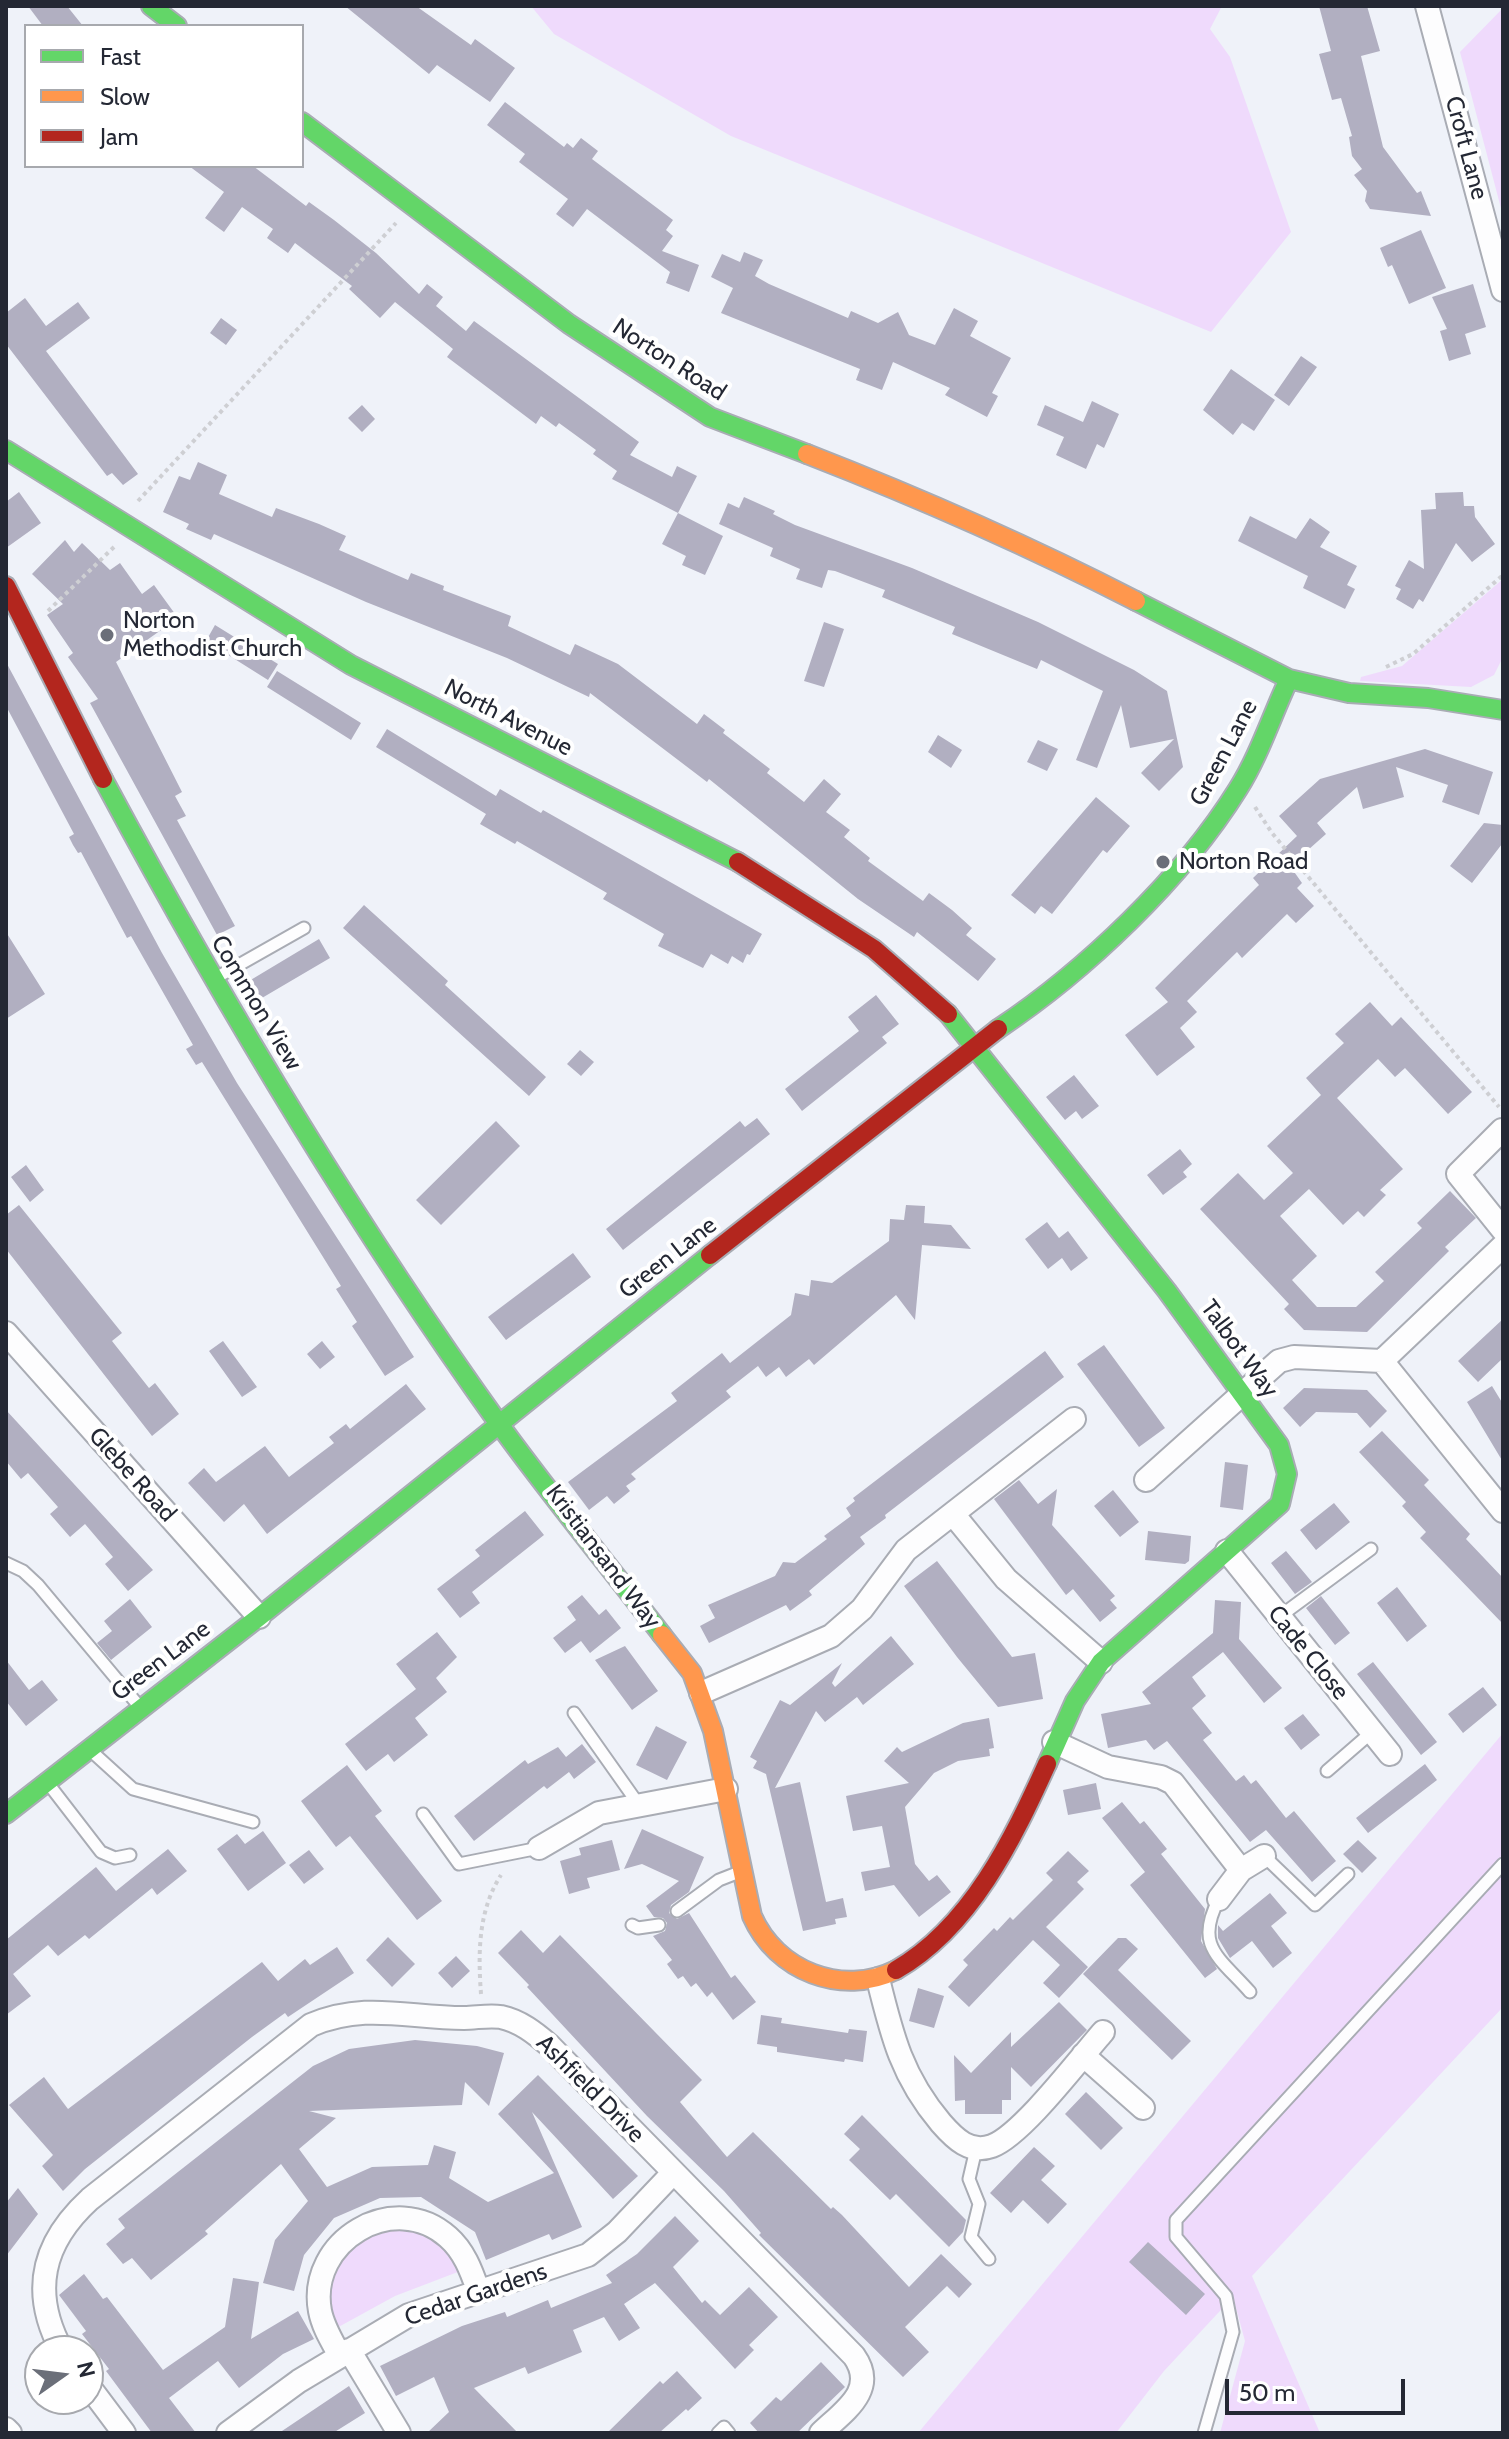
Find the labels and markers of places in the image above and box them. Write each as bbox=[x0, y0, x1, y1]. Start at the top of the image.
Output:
place label: Norton Methodist Church bbox=[123, 607, 302, 663]
marker: Norton Methodist Church bbox=[98, 626, 116, 644]
place label: Norton Road bbox=[1179, 848, 1308, 876]
marker: Norton Road bbox=[1154, 853, 1172, 871]

